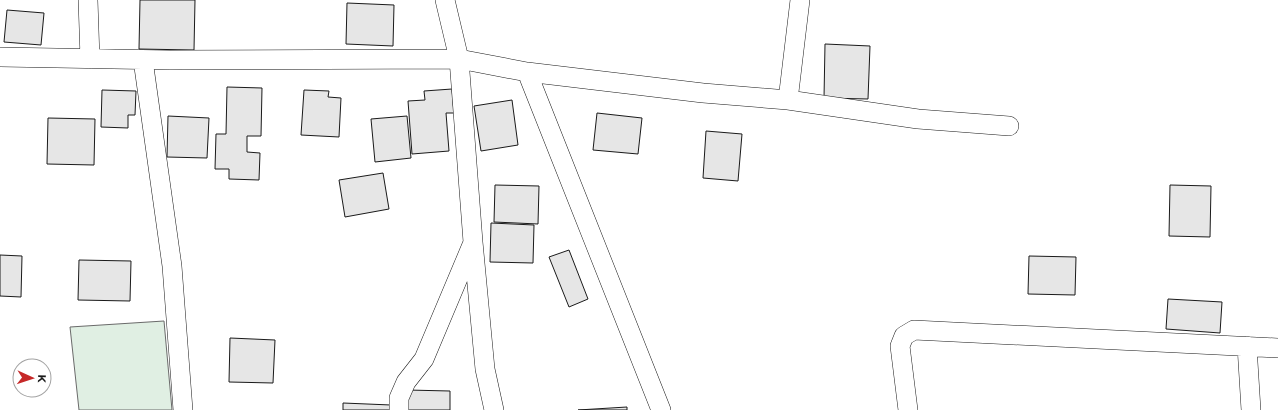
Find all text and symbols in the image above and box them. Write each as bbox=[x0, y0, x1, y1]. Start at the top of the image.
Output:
north arrow bbox=[12, 358, 52, 398]
text: K bbox=[35, 374, 49, 384]

